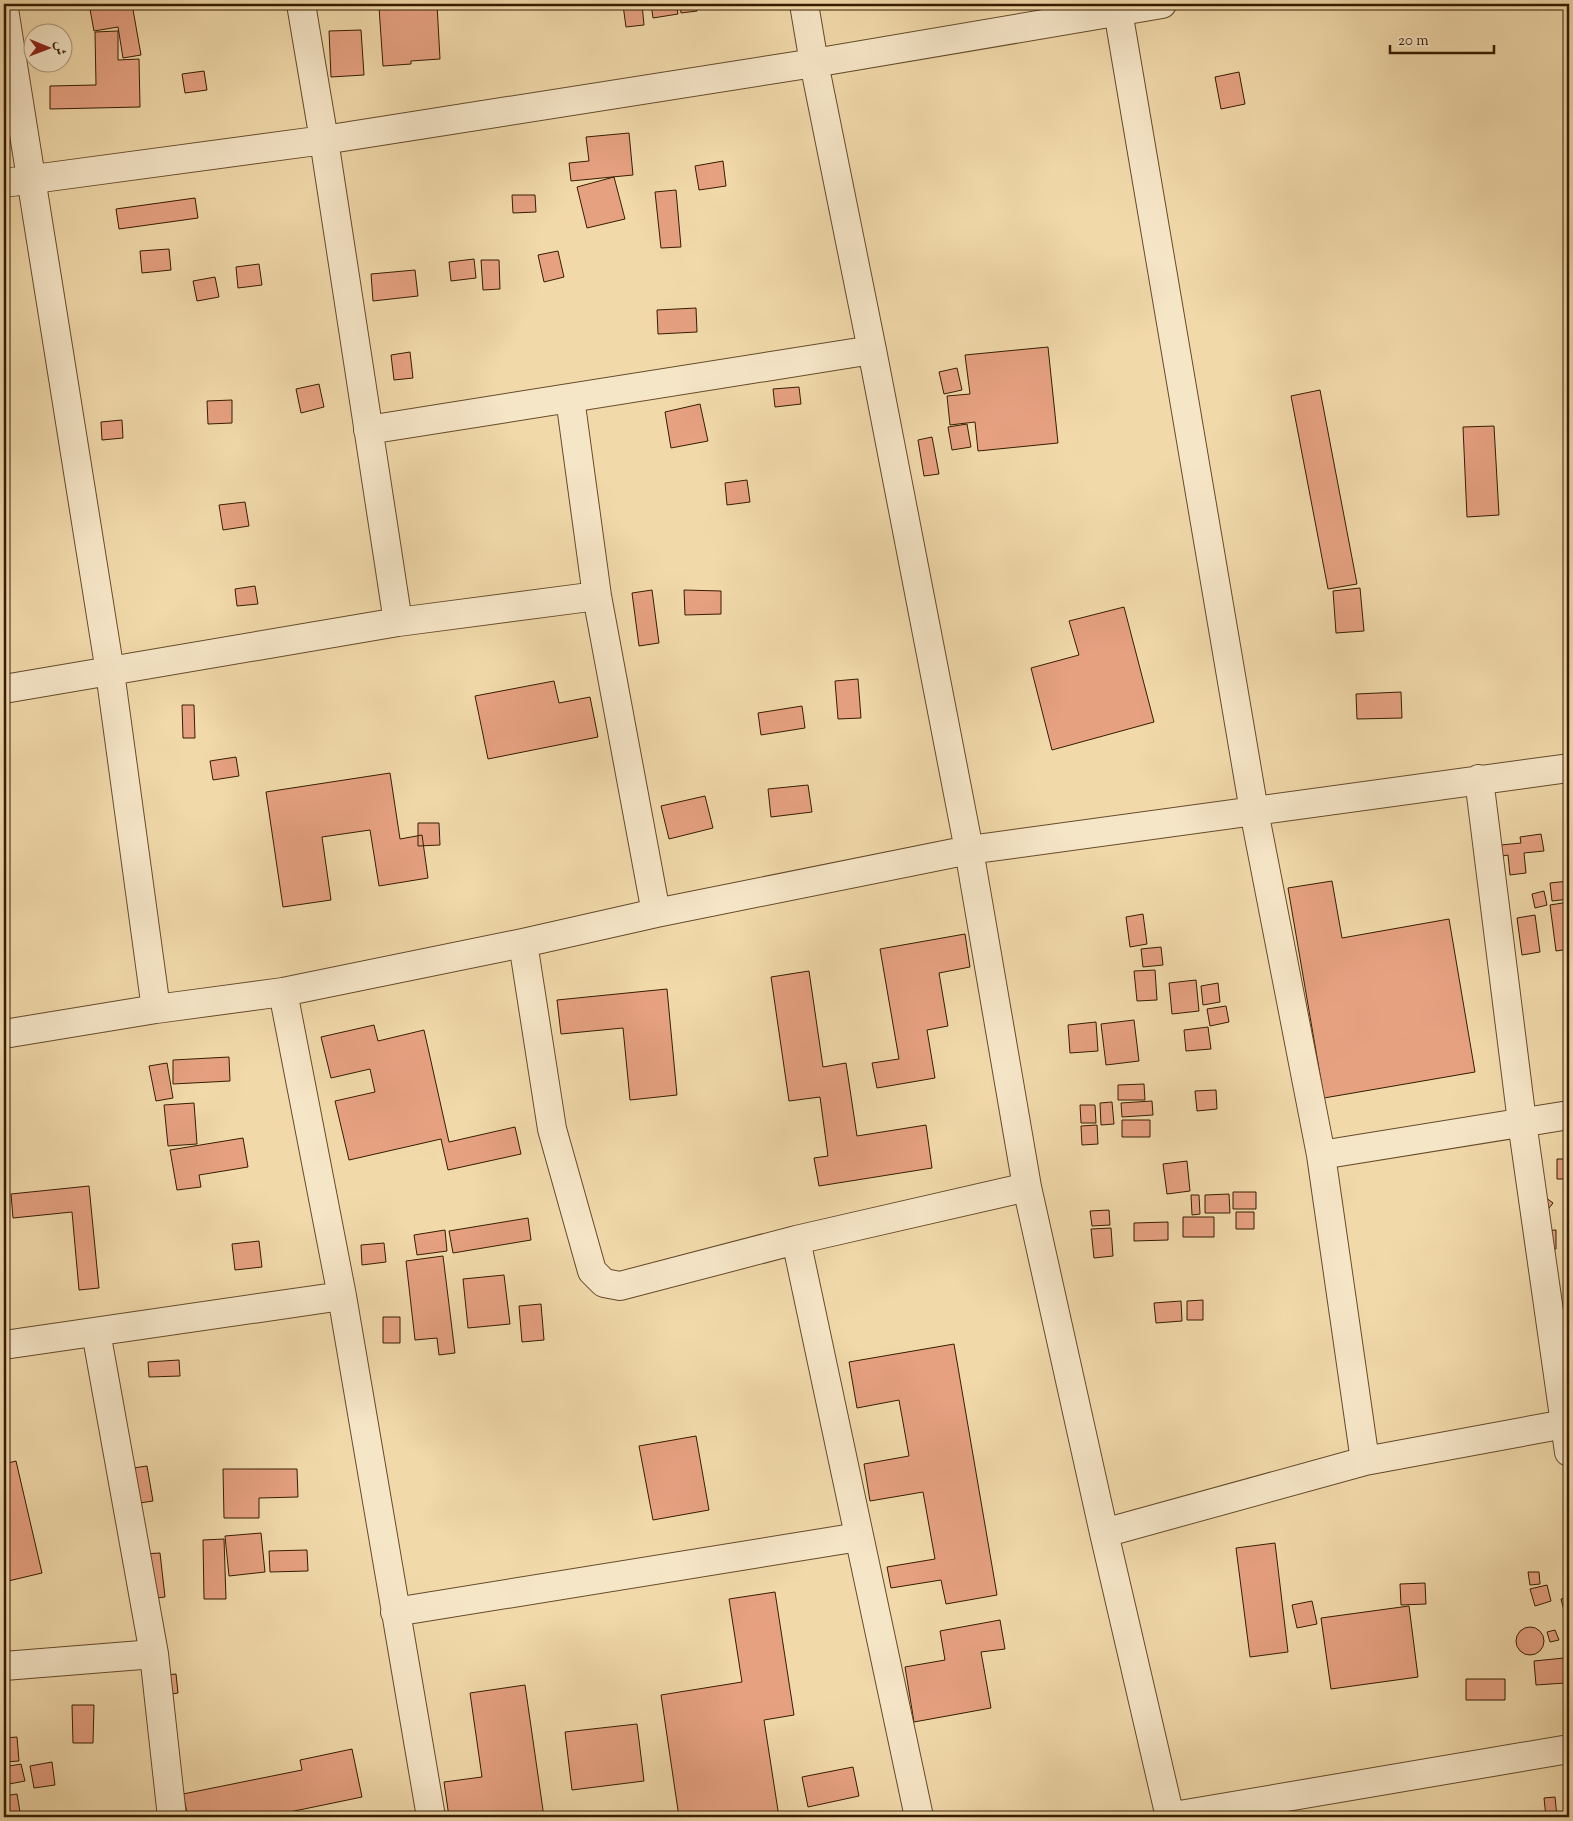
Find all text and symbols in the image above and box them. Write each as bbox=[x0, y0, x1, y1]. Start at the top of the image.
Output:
north arrow bbox=[22, 22, 72, 72]
scale bar bbox=[1390, 22, 1494, 54]
text: 20 m bbox=[1398, 31, 1429, 52]
text: ش bbox=[49, 41, 69, 55]

